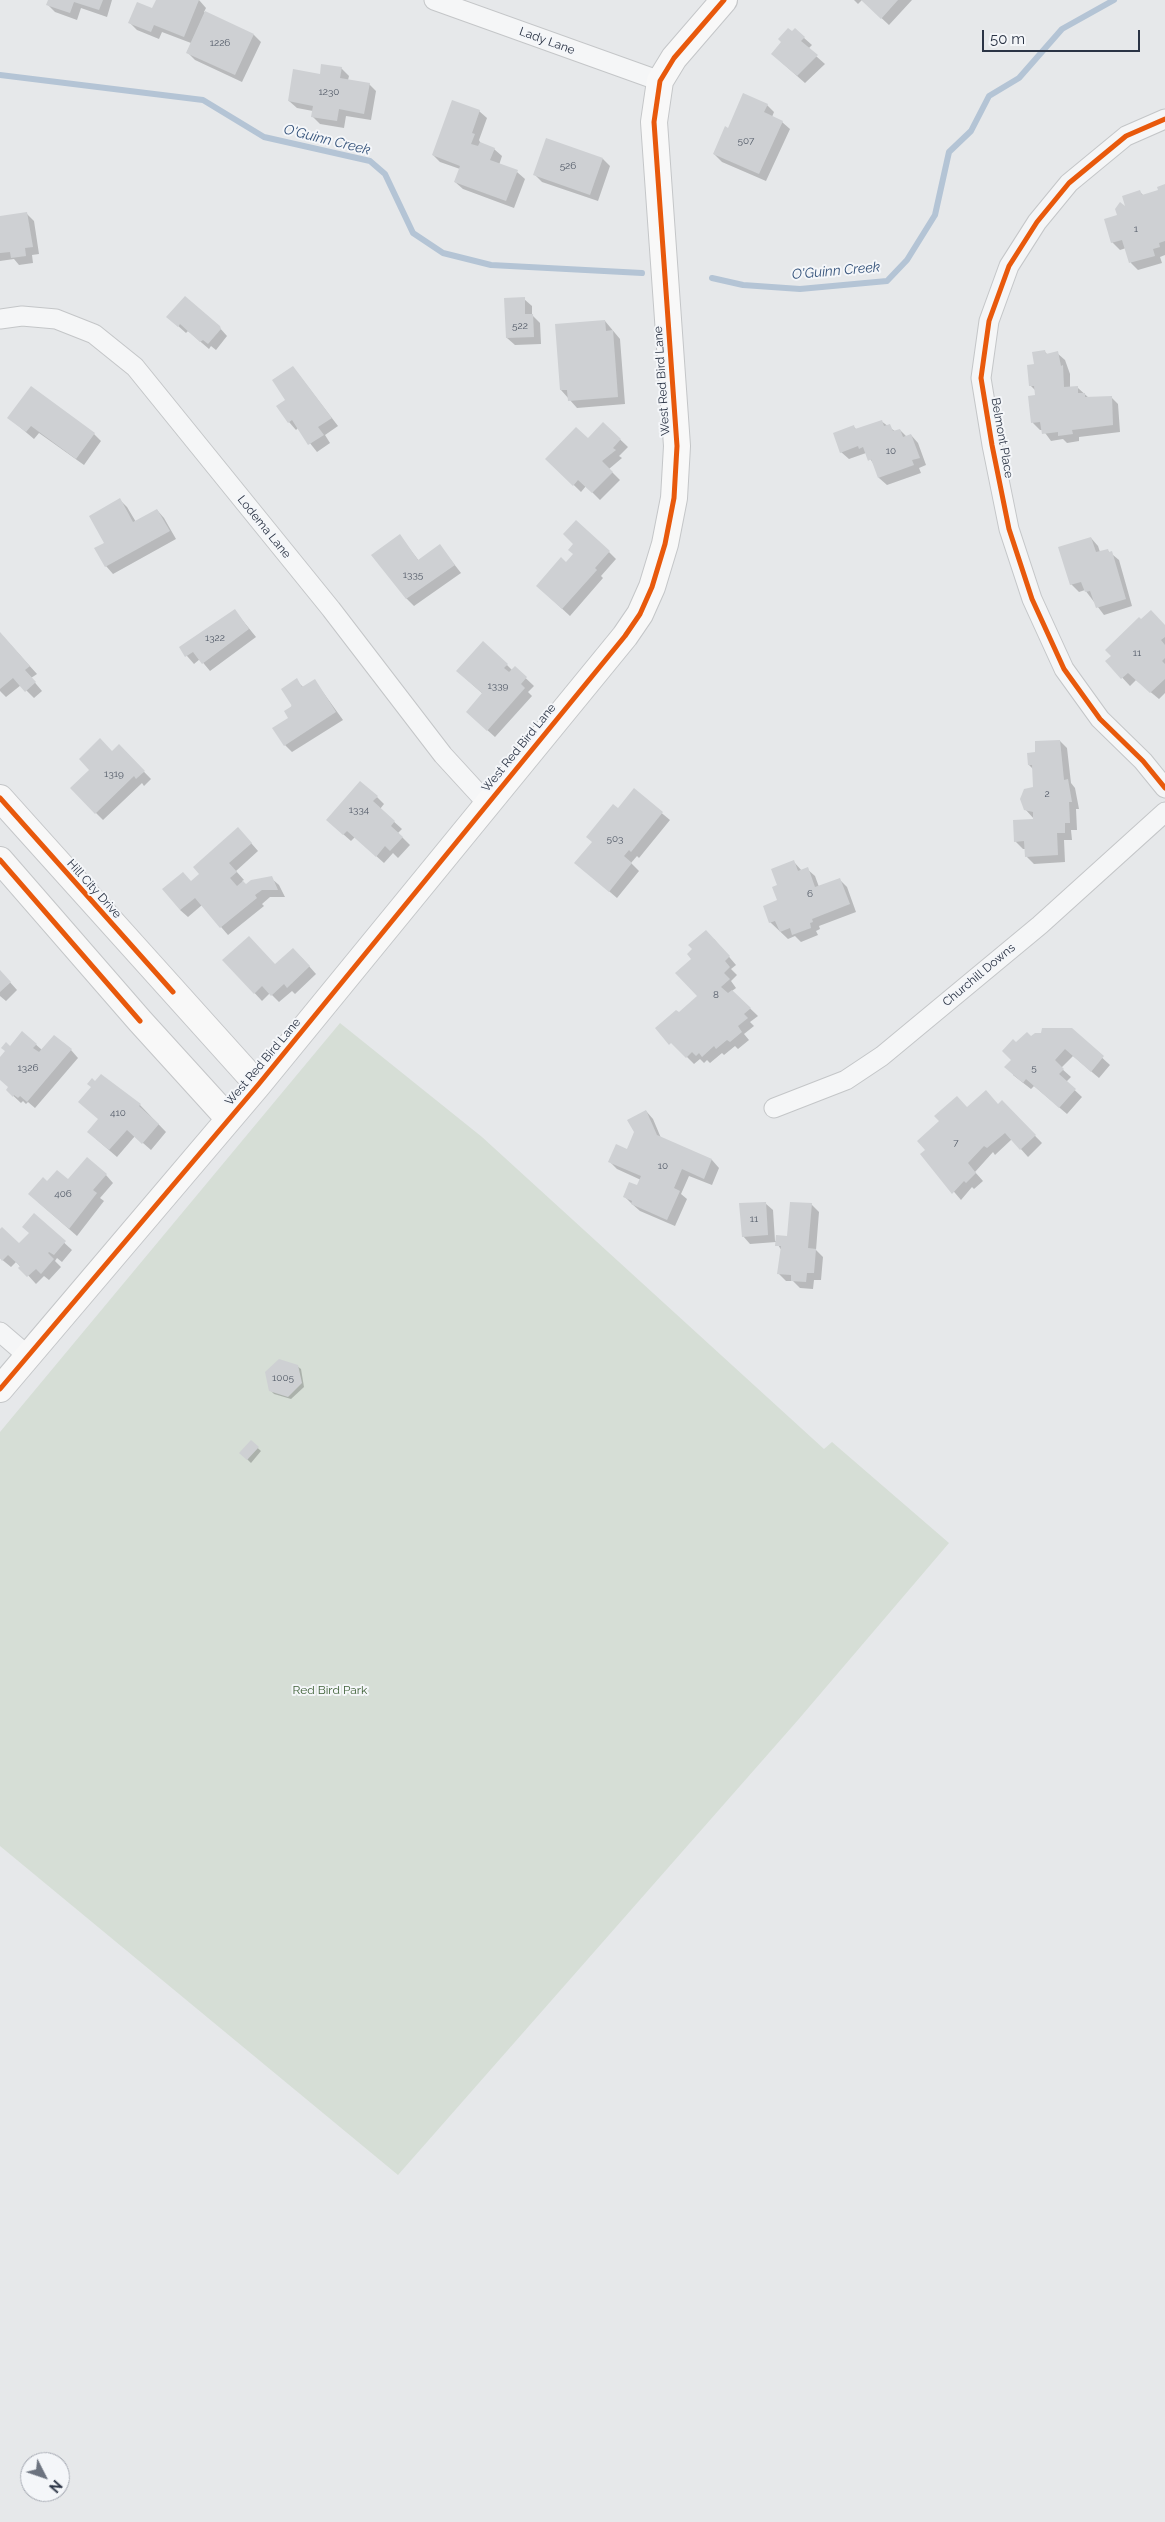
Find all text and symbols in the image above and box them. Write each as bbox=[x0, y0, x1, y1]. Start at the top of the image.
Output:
scale bar bbox=[985, 20, 1142, 52]
street label: Lady Lane bbox=[517, 24, 577, 58]
text: 50 m bbox=[990, 30, 1025, 48]
house number: 1226 bbox=[210, 37, 230, 49]
house number: 1230 bbox=[319, 86, 339, 98]
water label: O'Guinn Creek bbox=[282, 121, 372, 159]
house number: 507 bbox=[738, 135, 754, 147]
house number: 526 bbox=[560, 160, 576, 172]
house number: 1 bbox=[1134, 223, 1138, 235]
water label: O'Guinn Creek bbox=[791, 259, 881, 283]
house number: 522 bbox=[512, 320, 528, 332]
street label: West Red Bird Lane bbox=[651, 326, 673, 436]
street label: Belmont Place bbox=[988, 397, 1016, 479]
house number: 10 bbox=[886, 445, 896, 457]
street label: Lodema Lane bbox=[234, 493, 294, 561]
house number: 1335 bbox=[403, 569, 423, 581]
house number: 1322 bbox=[205, 632, 225, 644]
house number: 11 bbox=[1133, 647, 1141, 659]
house number: 1339 bbox=[488, 680, 508, 692]
street label: West Red Bird Lane bbox=[479, 701, 559, 795]
house number: 1319 bbox=[104, 768, 124, 780]
house number: 2 bbox=[1044, 788, 1050, 800]
house number: 1334 bbox=[349, 804, 369, 816]
house number: 503 bbox=[607, 833, 623, 845]
street label: Hill City Drive bbox=[64, 857, 124, 921]
house number: 6 bbox=[807, 888, 813, 900]
street label: Churchill Downs bbox=[940, 940, 1018, 1010]
house number: 8 bbox=[713, 989, 719, 1001]
street label: West Red Bird Lane bbox=[222, 1015, 304, 1109]
house number: 1326 bbox=[18, 1062, 38, 1074]
house number: 5 bbox=[1031, 1062, 1037, 1074]
house number: 410 bbox=[110, 1107, 126, 1119]
house number: 7 bbox=[953, 1137, 959, 1149]
house number: 10 bbox=[658, 1160, 668, 1172]
house number: 406 bbox=[54, 1188, 72, 1200]
house number: 11 bbox=[750, 1213, 758, 1225]
house number: 1005 bbox=[272, 1372, 294, 1384]
park label: Red Bird Park bbox=[293, 1683, 367, 1697]
north arrow bbox=[20, 2452, 70, 2502]
text: N bbox=[46, 2477, 65, 2495]

